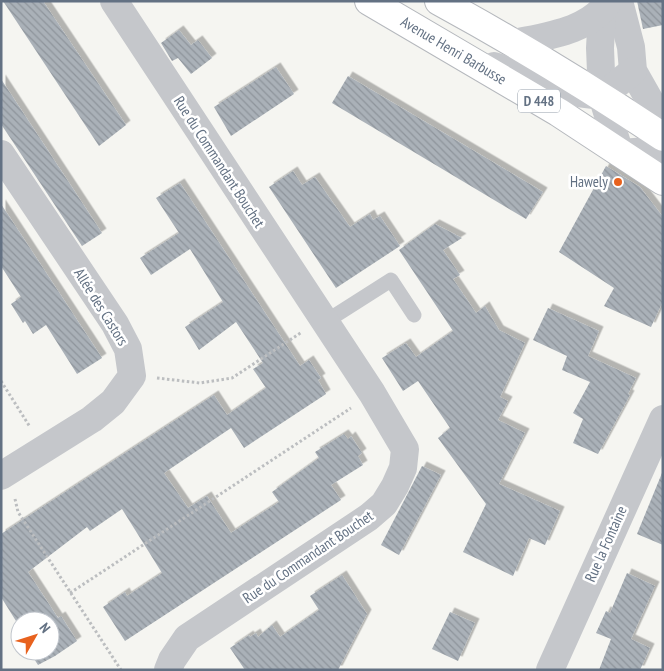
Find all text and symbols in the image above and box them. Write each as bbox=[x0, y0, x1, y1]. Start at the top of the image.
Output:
street label: Avenue Henri Barbusse bbox=[398, 12, 510, 89]
road number: D 448 bbox=[518, 90, 560, 112]
street label: Rue du Commandant Bouchet bbox=[170, 92, 269, 231]
place label: Hawely bbox=[570, 172, 608, 191]
marker: Hawely bbox=[612, 176, 624, 188]
street label: Allée des Castors bbox=[70, 264, 133, 349]
street label: Rue la Fontaine bbox=[580, 503, 631, 585]
street label: Rue du Commandant Bouchet bbox=[239, 506, 376, 607]
north arrow bbox=[10, 611, 60, 661]
text: N bbox=[36, 619, 54, 636]

